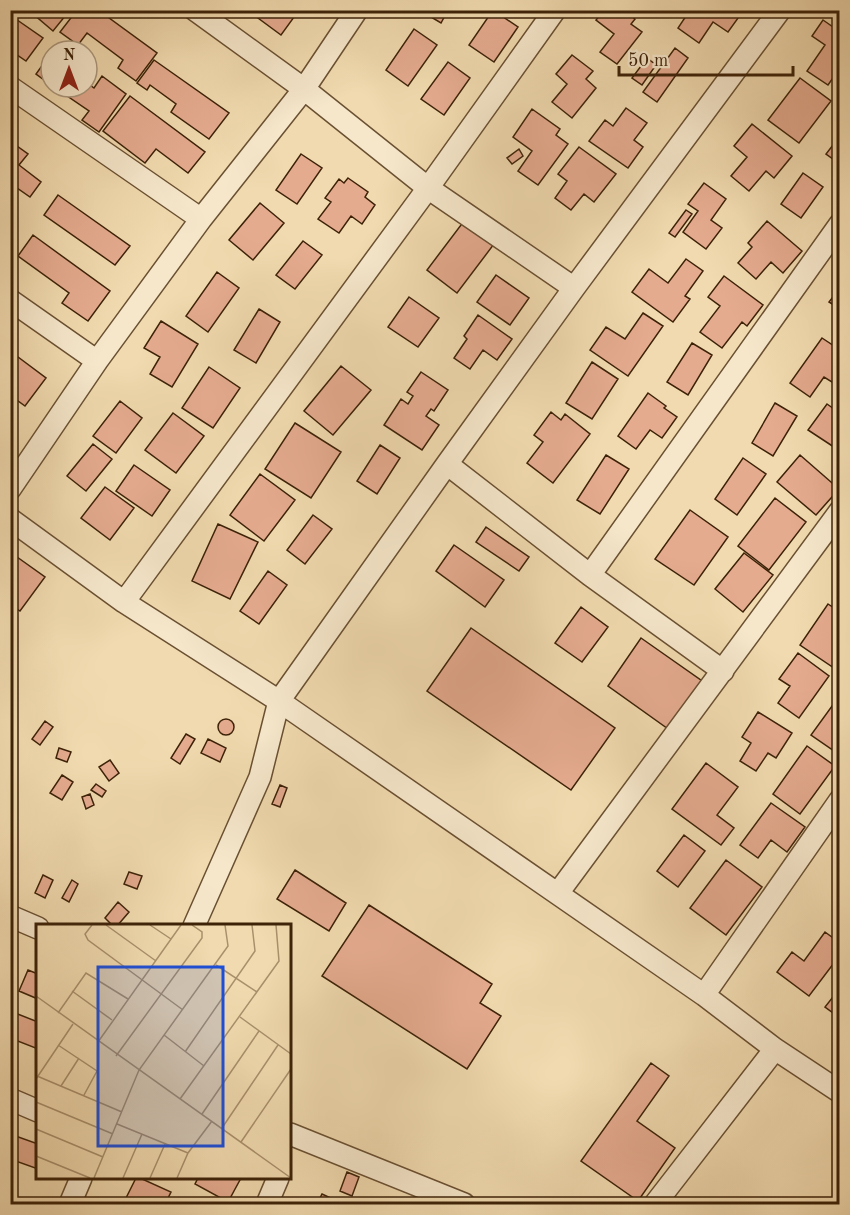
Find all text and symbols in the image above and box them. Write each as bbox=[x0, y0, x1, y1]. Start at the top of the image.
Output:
north arrow bbox=[39, 39, 99, 99]
scale bar bbox=[619, 39, 793, 77]
text: N bbox=[63, 48, 76, 64]
text: 50 m bbox=[628, 52, 668, 70]
inset map bbox=[36, 924, 291, 1179]

